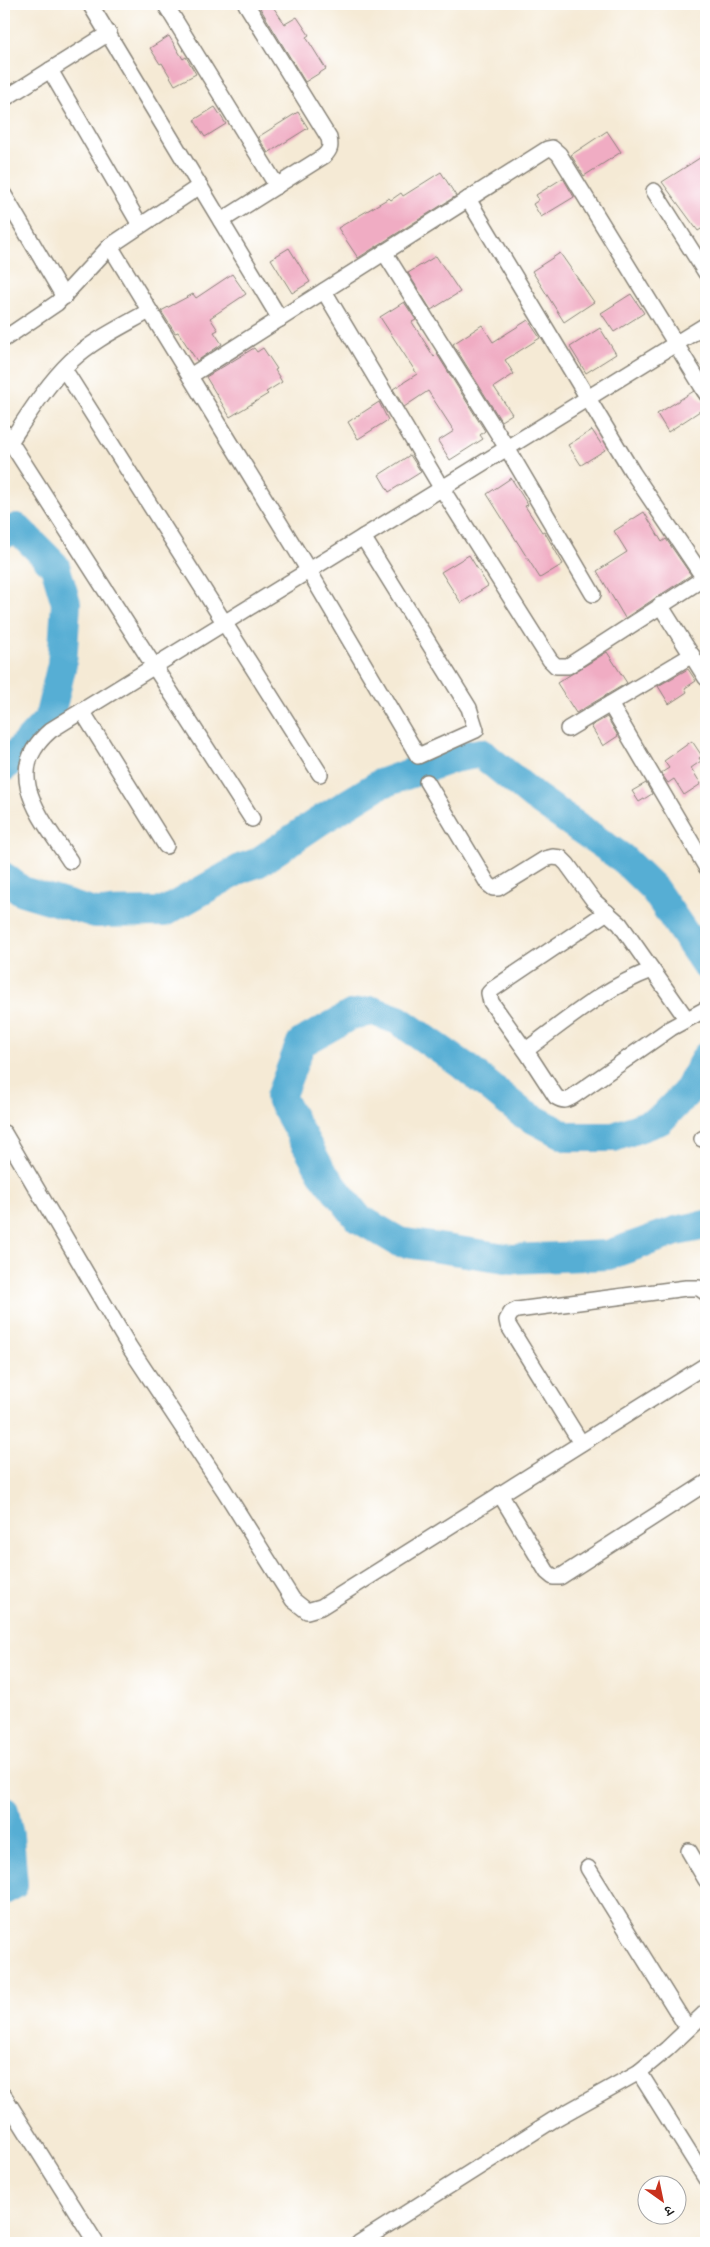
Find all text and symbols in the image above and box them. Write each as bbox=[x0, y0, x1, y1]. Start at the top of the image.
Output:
north arrow bbox=[638, 2174, 688, 2224]
text: उ bbox=[660, 2200, 678, 2221]

